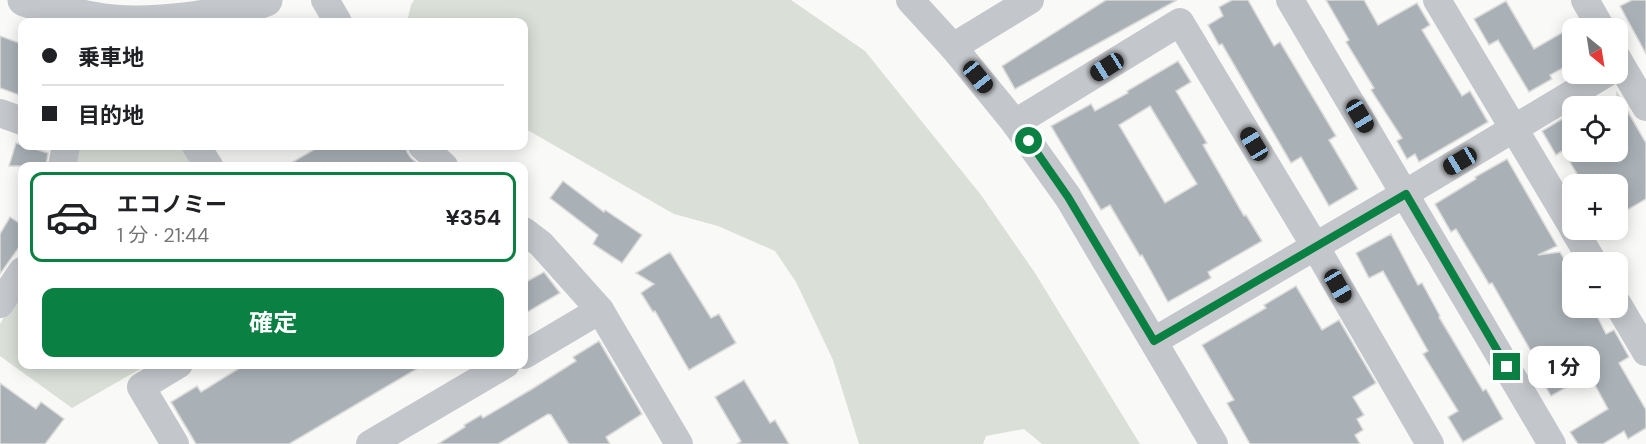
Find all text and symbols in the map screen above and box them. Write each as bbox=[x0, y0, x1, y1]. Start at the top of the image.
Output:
north arrow bbox=[1562, 18, 1628, 84]
map controls bbox=[1562, 18, 1628, 318]
text: 乗車地 bbox=[78, 43, 144, 72]
car bbox=[1087, 50, 1127, 84]
car bbox=[960, 57, 996, 97]
car bbox=[1343, 96, 1377, 136]
button: locate bbox=[1562, 96, 1628, 162]
text: 目的地 bbox=[78, 101, 144, 130]
car bbox=[1237, 124, 1271, 164]
route start bbox=[1015, 127, 1042, 154]
car bbox=[1440, 144, 1480, 178]
button: + bbox=[1562, 174, 1628, 240]
icon: car bbox=[45, 190, 99, 244]
text: エコノミー bbox=[117, 190, 227, 219]
text: ¥354 bbox=[445, 203, 501, 232]
text: 1 分 · 21:44 bbox=[117, 222, 209, 248]
button: − bbox=[1562, 252, 1628, 318]
car bbox=[1321, 266, 1355, 306]
button: 確定 bbox=[42, 288, 504, 357]
callout: 1 分 bbox=[1528, 346, 1600, 388]
route end bbox=[1493, 353, 1520, 380]
text: 1 分 bbox=[1548, 354, 1580, 380]

